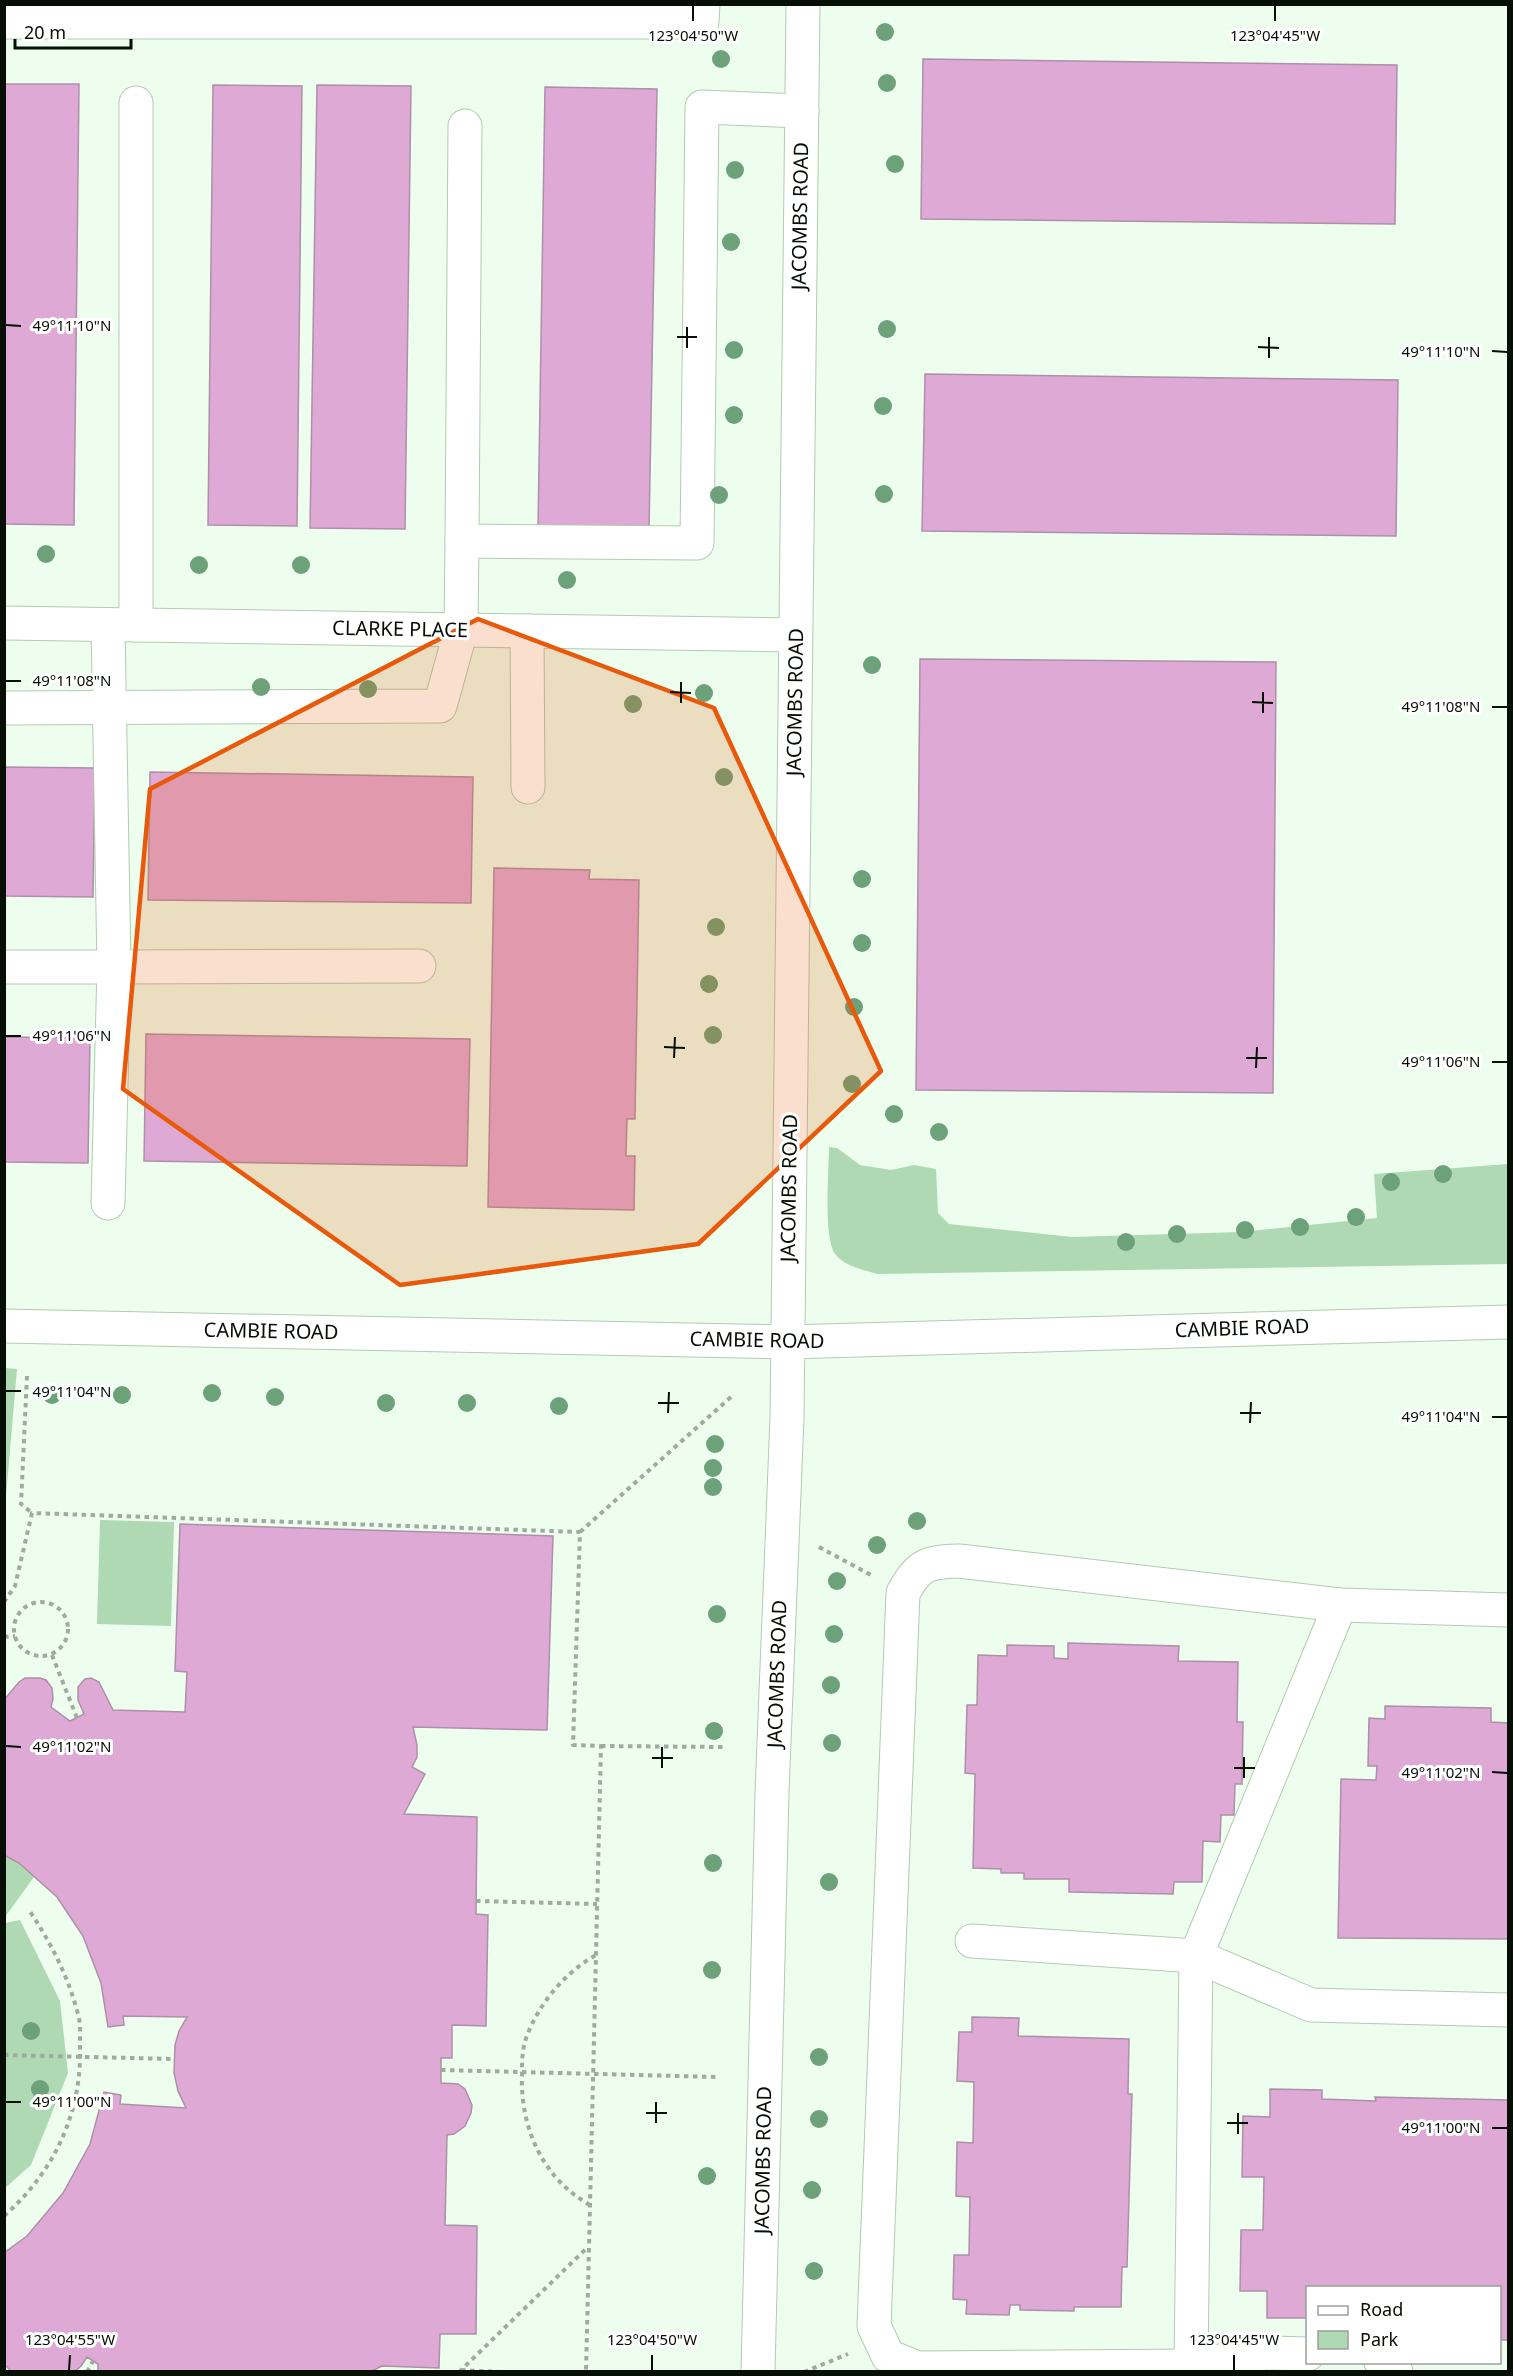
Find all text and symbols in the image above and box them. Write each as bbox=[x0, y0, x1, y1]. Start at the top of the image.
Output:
scale bar bbox=[15, 12, 130, 50]
text: 20 m bbox=[24, 20, 66, 44]
text: 123°04'50"W bbox=[648, 25, 738, 45]
text: 123°04'45"W bbox=[1230, 25, 1320, 45]
street label: JACOMBS ROAD bbox=[785, 142, 814, 292]
text: 49°11'10"N bbox=[33, 315, 111, 335]
text: 49°11'10"N bbox=[1402, 341, 1480, 361]
street label: CLARKE PLACE bbox=[332, 614, 468, 643]
street label: JACOMBS ROAD bbox=[780, 628, 809, 778]
text: 49°11'08"N bbox=[33, 670, 111, 690]
text: 49°11'08"N bbox=[1402, 696, 1480, 716]
text: 49°11'06"N bbox=[33, 1025, 111, 1045]
text: 49°11'06"N bbox=[1402, 1051, 1480, 1071]
street label: JACOMBS ROAD bbox=[774, 1114, 803, 1264]
street label: CAMBIE ROAD bbox=[1174, 1312, 1310, 1343]
street label: CAMBIE ROAD bbox=[203, 1316, 339, 1345]
street label: CAMBIE ROAD bbox=[689, 1325, 825, 1354]
text: 49°11'04"N bbox=[33, 1381, 111, 1401]
text: 49°11'04"N bbox=[1402, 1406, 1480, 1426]
street label: JACOMBS ROAD bbox=[760, 1600, 793, 1750]
text: 49°11'02"N bbox=[33, 1736, 111, 1756]
text: 49°11'02"N bbox=[1402, 1762, 1480, 1782]
street label: JACOMBS ROAD bbox=[748, 2086, 777, 2236]
text: 49°11'00"N bbox=[33, 2091, 111, 2111]
text: 49°11'00"N bbox=[1402, 2117, 1480, 2137]
legend bbox=[1306, 2286, 1501, 2364]
text: Road bbox=[1360, 2297, 1403, 2321]
text: Park bbox=[1360, 2327, 1398, 2351]
text: 123°04'55"W bbox=[25, 2329, 115, 2349]
text: 123°04'50"W bbox=[607, 2329, 697, 2349]
text: 123°04'45"W bbox=[1189, 2329, 1279, 2349]

